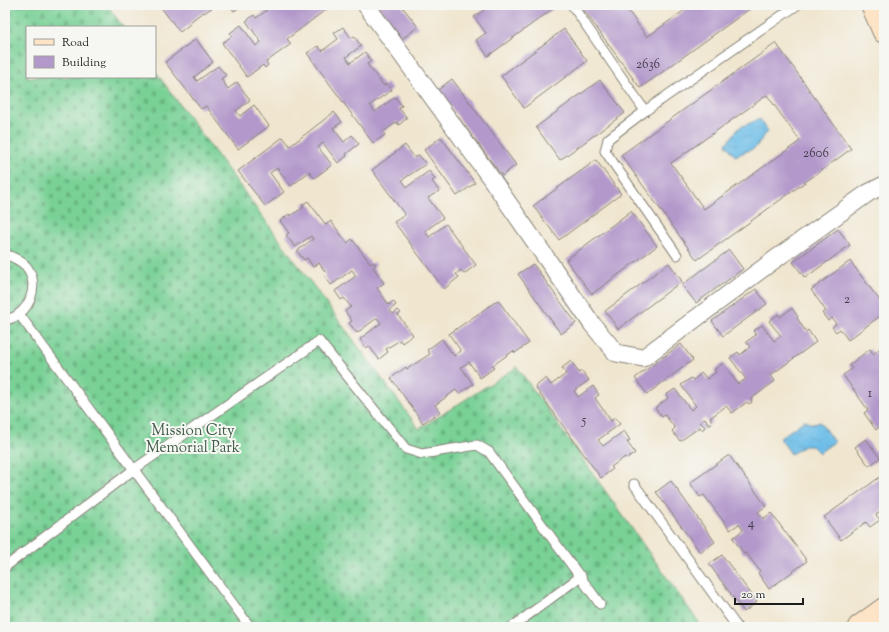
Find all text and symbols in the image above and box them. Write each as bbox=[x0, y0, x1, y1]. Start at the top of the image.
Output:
legend bbox=[26, 26, 156, 78]
text: Road bbox=[62, 34, 89, 52]
text: Building bbox=[62, 54, 106, 72]
house number: 2636 bbox=[636, 56, 660, 74]
house number: 2606 bbox=[803, 145, 829, 163]
house number: 2 bbox=[844, 291, 850, 309]
house number: 1 bbox=[868, 385, 873, 403]
house number: 5 bbox=[581, 412, 587, 430]
park label: Mission City Memorial Park bbox=[146, 421, 240, 459]
house number: 4 bbox=[748, 515, 755, 533]
scale bar bbox=[735, 580, 803, 606]
text: 20 m bbox=[741, 586, 766, 604]

